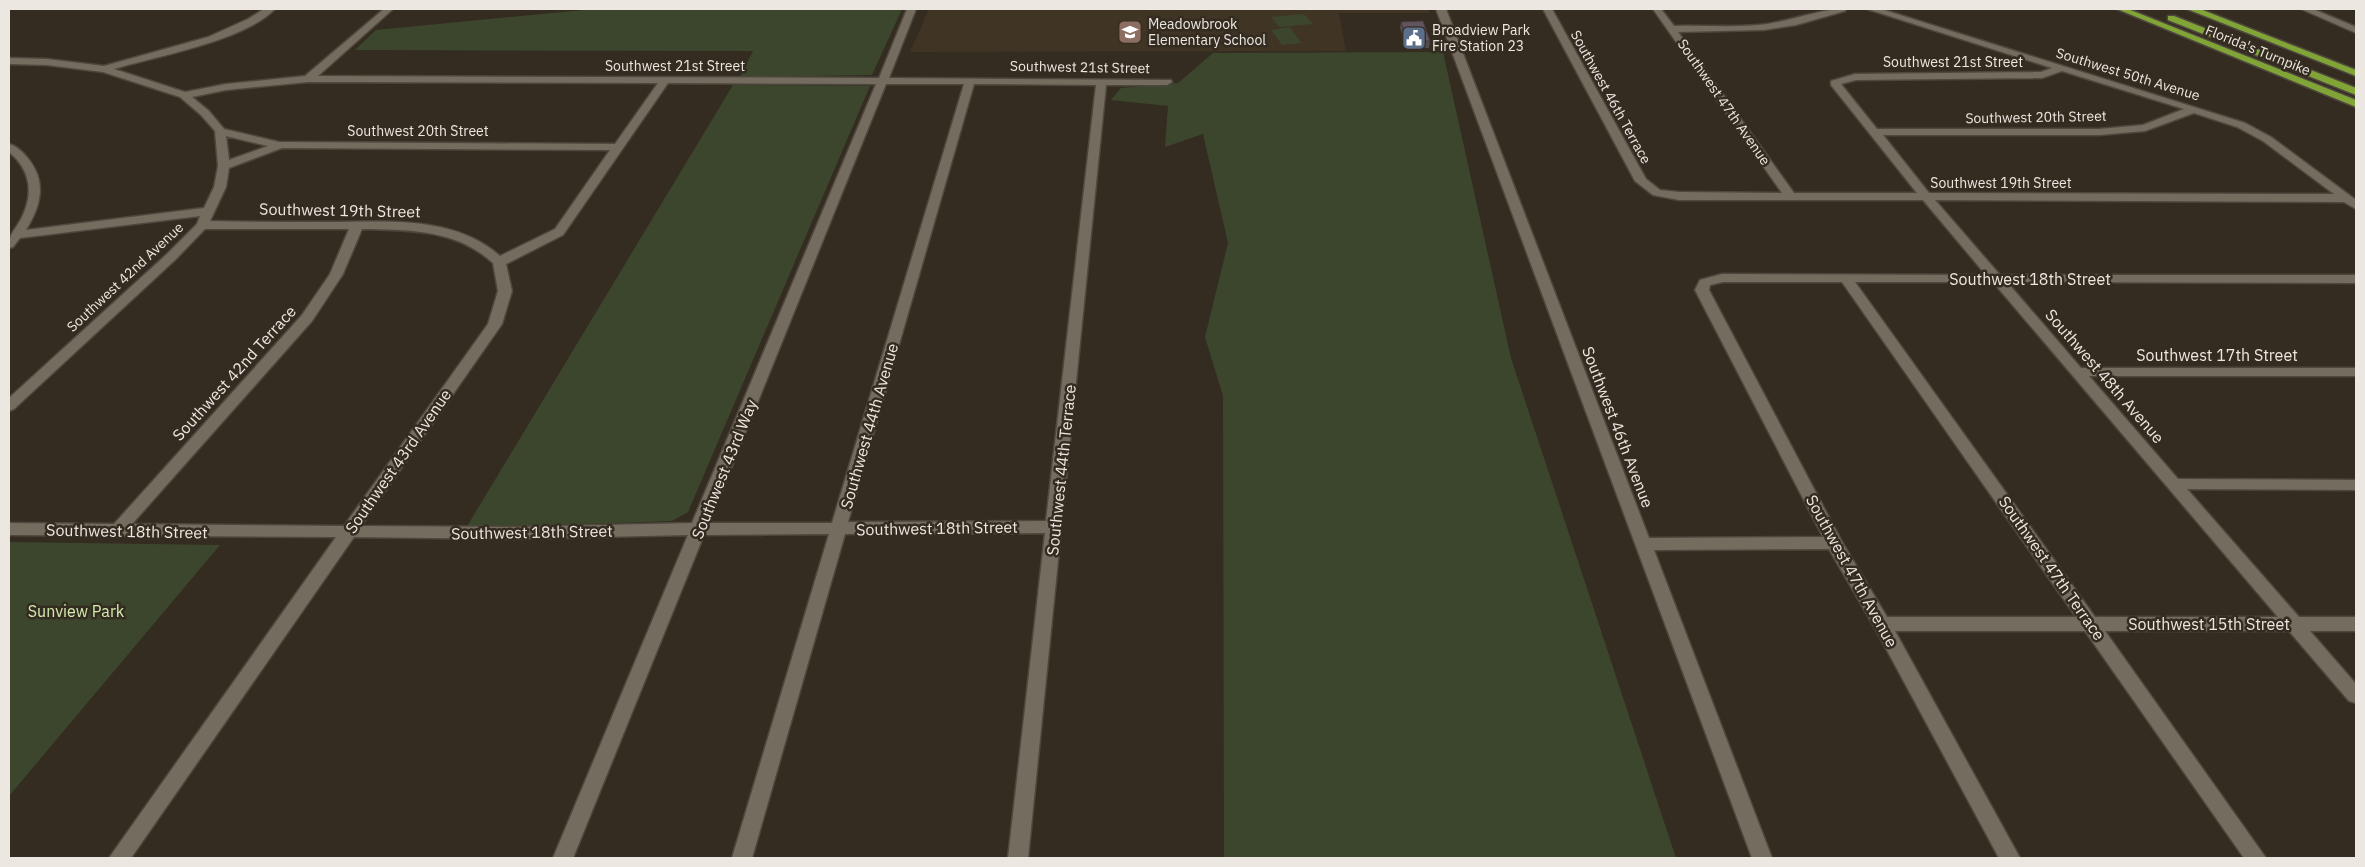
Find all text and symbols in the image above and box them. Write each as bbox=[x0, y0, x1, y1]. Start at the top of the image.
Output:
place label: Meadowbrook Elementary School bbox=[1148, 15, 1266, 49]
school or university icon: Meadowbrook Elementary School bbox=[1117, 19, 1143, 45]
place label: Broadview Park Fire Station 23 bbox=[1432, 21, 1531, 55]
street label: Florida's Turnpike bbox=[2203, 21, 2313, 79]
public building icon: Broadview Park Fire Station 23 bbox=[1401, 25, 1427, 51]
street label: Southwest 46th Terrace bbox=[1567, 27, 1655, 167]
street label: Southwest 47th Avenue bbox=[1674, 36, 1774, 169]
street label: Southwest 50th Avenue bbox=[2054, 44, 2203, 105]
street label: Southwest 21st Street bbox=[1883, 53, 2023, 71]
street label: Southwest 21st Street bbox=[605, 57, 745, 75]
street label: Southwest 21st Street bbox=[1010, 57, 1150, 77]
street label: Southwest 20th Street bbox=[1965, 107, 2107, 127]
street label: Southwest 20th Street bbox=[347, 122, 489, 140]
street label: Southwest 19th Street bbox=[1930, 174, 2072, 192]
street label: Southwest 19th Street bbox=[259, 199, 421, 221]
street label: Southwest 42nd Avenue bbox=[63, 218, 187, 336]
street label: Southwest 18th Street bbox=[1949, 269, 2111, 289]
street label: Southwest 42nd Terrace bbox=[168, 301, 300, 445]
street label: Southwest 48th Avenue bbox=[2041, 305, 2169, 447]
street label: Southwest 44th Avenue bbox=[836, 341, 902, 511]
street label: Southwest 46th Avenue bbox=[1578, 344, 1658, 511]
street label: Southwest 17th Street bbox=[2136, 345, 2298, 365]
street label: Southwest 44th Terrace bbox=[1042, 383, 1080, 556]
street label: Southwest 43rd Avenue bbox=[341, 385, 455, 537]
street label: Southwest 43rd Way bbox=[687, 396, 761, 542]
street label: Southwest 47th Avenue bbox=[1802, 491, 1902, 651]
street label: Southwest 47th Terrace bbox=[1995, 492, 2110, 644]
street label: Southwest 18th Street bbox=[856, 517, 1018, 539]
street label: Southwest 18th Street bbox=[46, 520, 208, 542]
street label: Southwest 18th Street bbox=[451, 521, 613, 543]
park label: Sunview Park bbox=[28, 601, 125, 621]
street label: Southwest 15th Street bbox=[2128, 614, 2290, 634]

